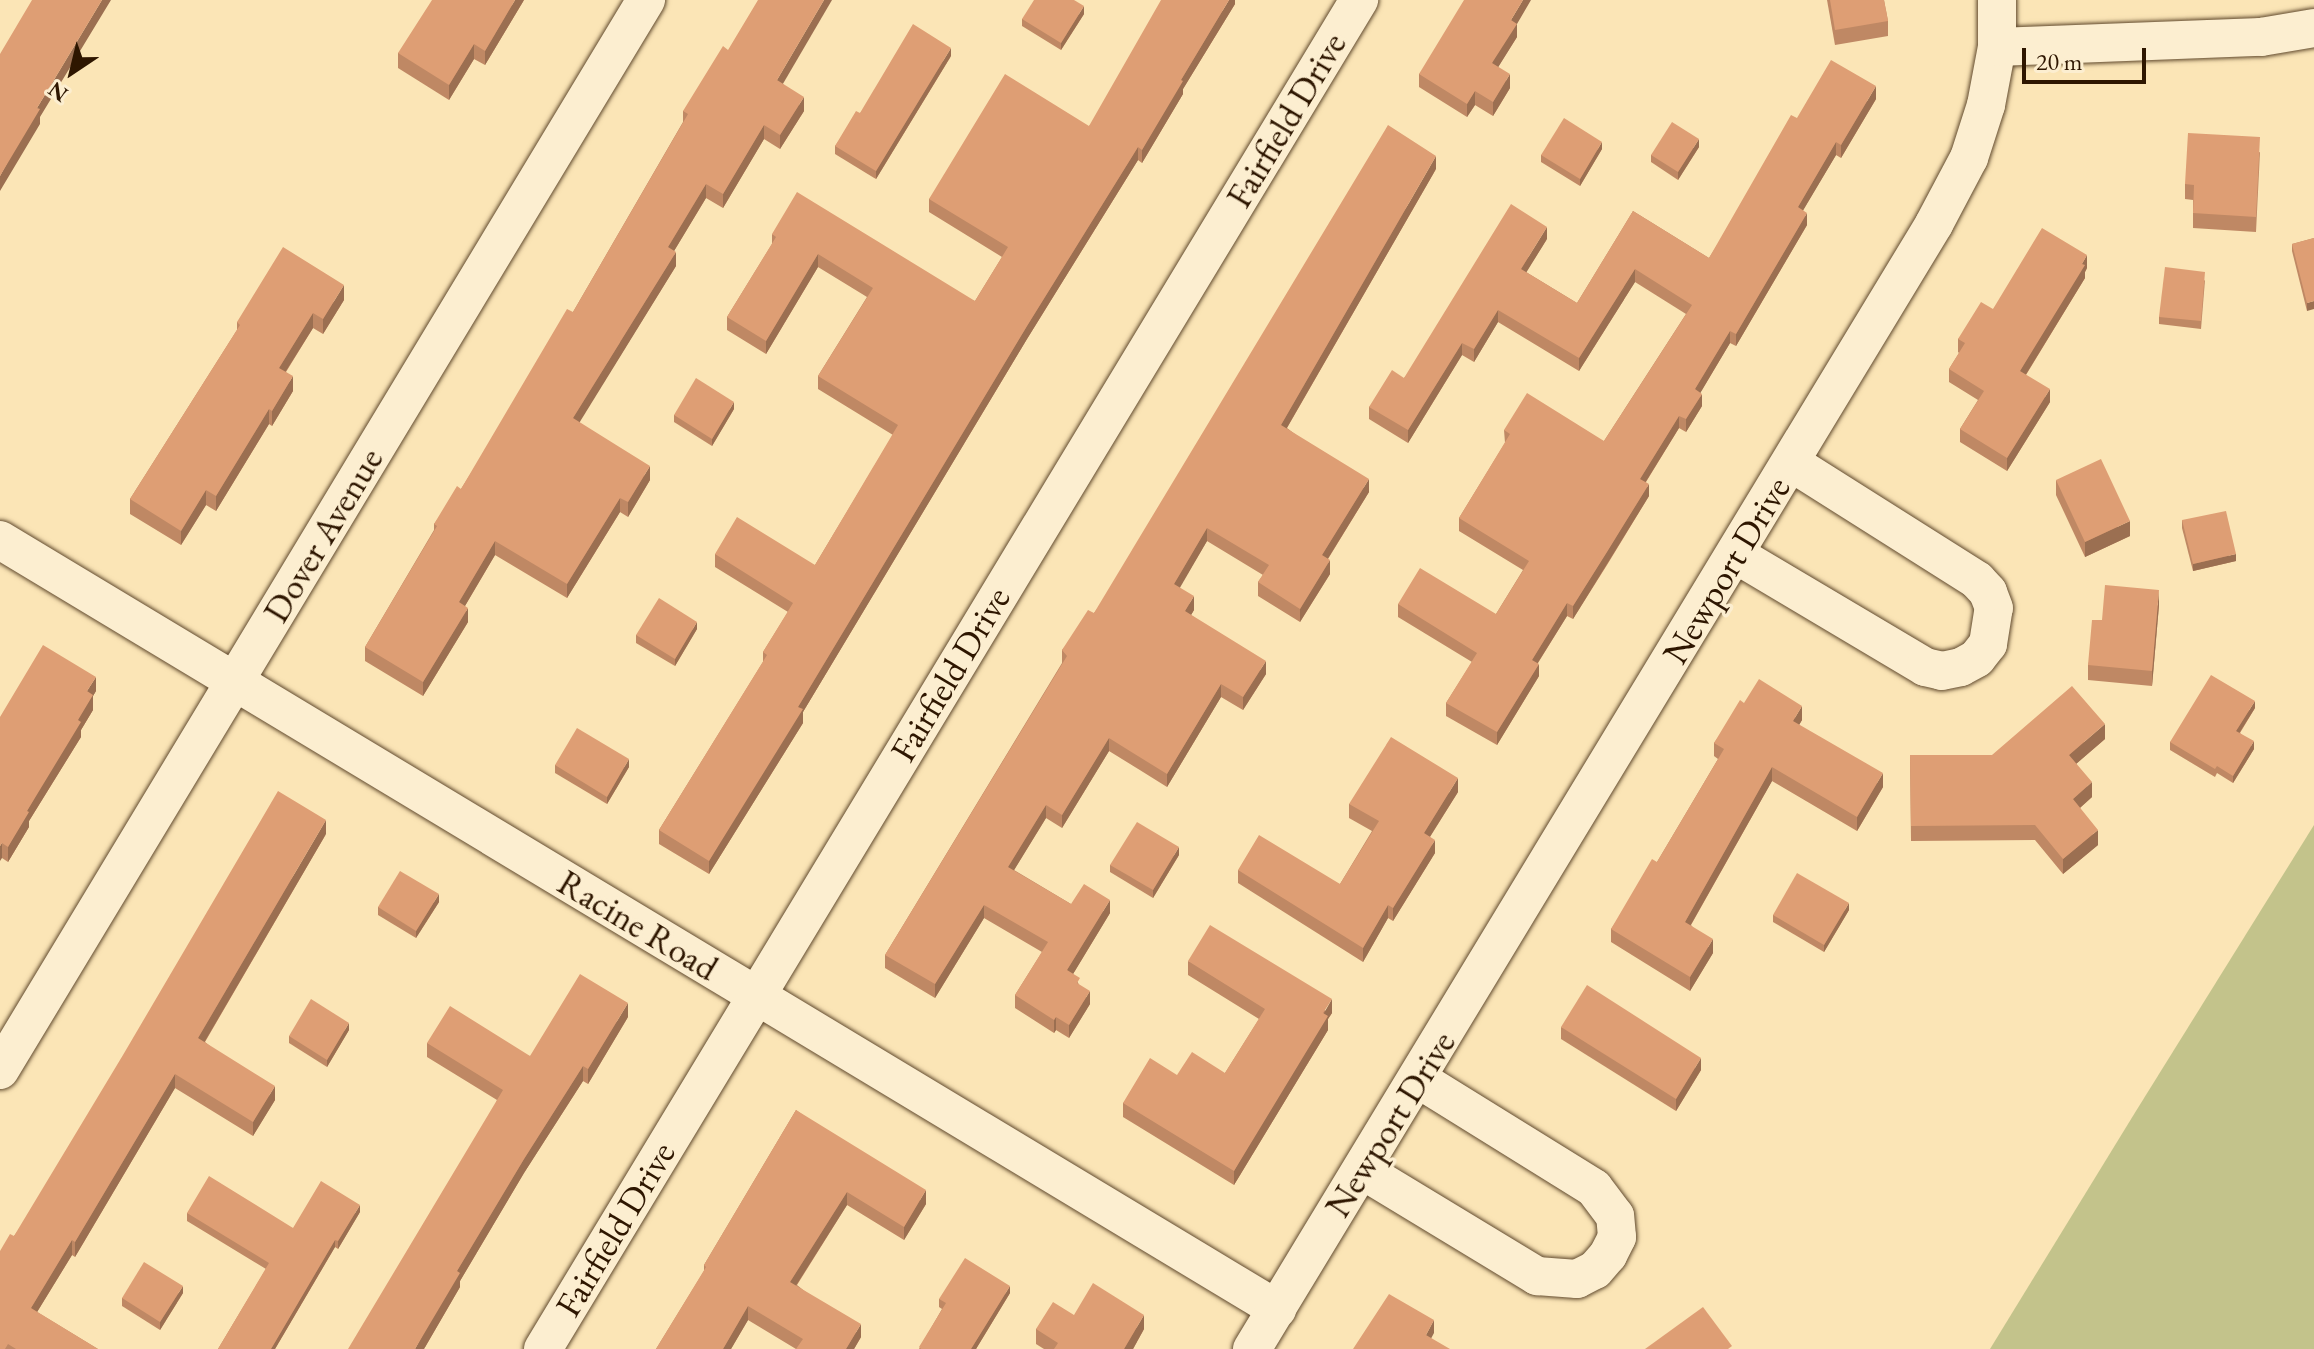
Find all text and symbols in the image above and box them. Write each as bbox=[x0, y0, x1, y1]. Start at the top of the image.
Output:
street label: Fairfield Drive bbox=[1217, 25, 1355, 215]
north arrow bbox=[32, 32, 112, 112]
scale bar bbox=[2026, 32, 2150, 82]
text: 20 m bbox=[2036, 46, 2083, 77]
text: N bbox=[42, 75, 74, 109]
street label: Dover Avenue bbox=[254, 440, 392, 630]
street label: Newport Drive bbox=[1653, 468, 1799, 672]
street label: Fairfield Drive bbox=[881, 579, 1019, 769]
street label: Racine Road bbox=[550, 860, 726, 990]
street label: Newport Drive bbox=[1316, 1023, 1464, 1225]
street label: Fairfield Drive bbox=[546, 1134, 684, 1324]

